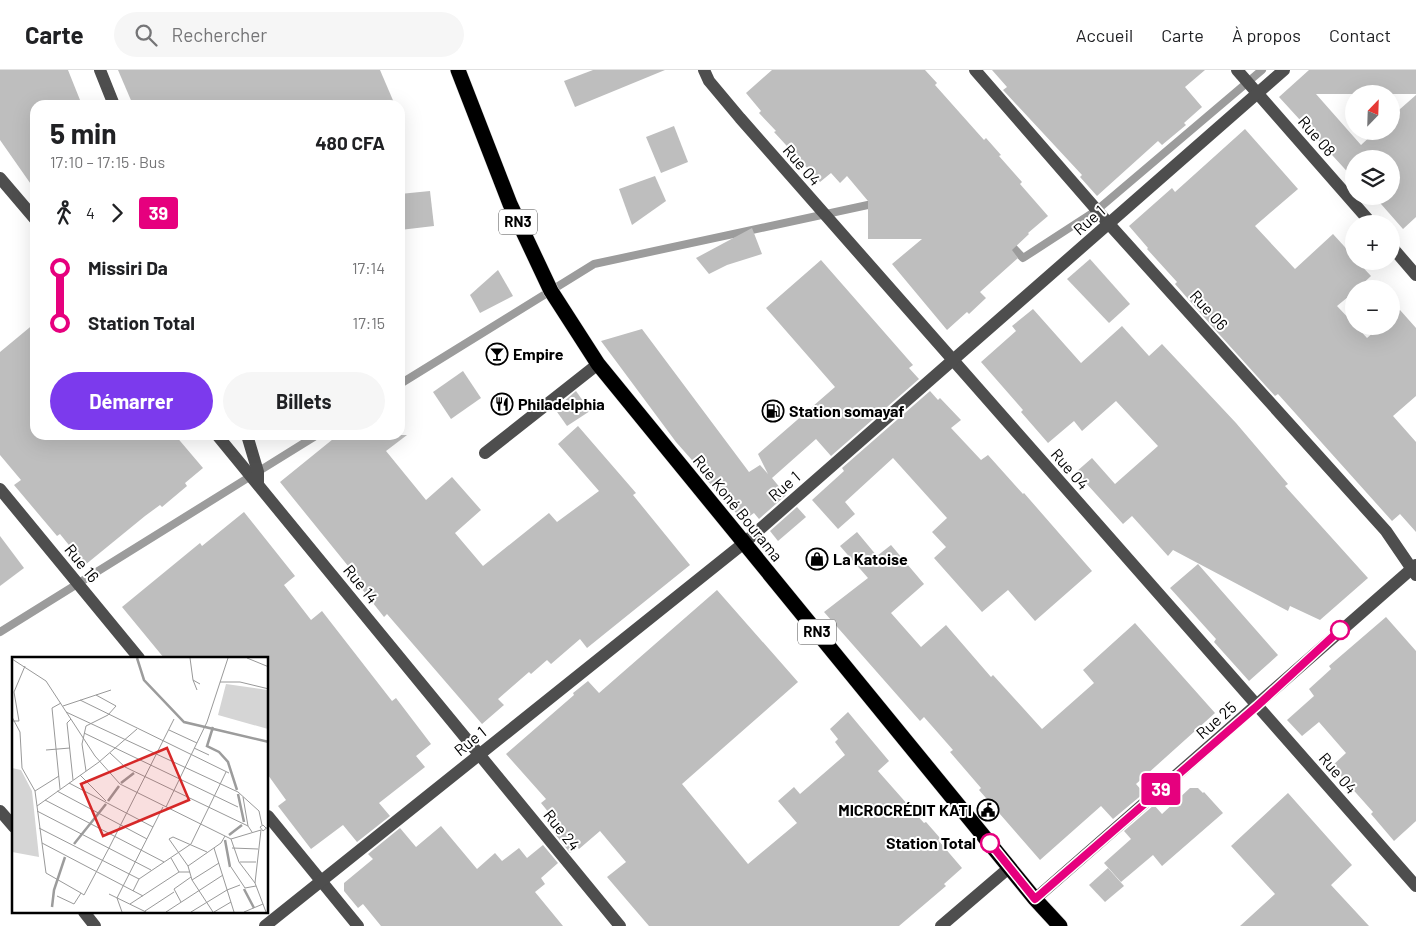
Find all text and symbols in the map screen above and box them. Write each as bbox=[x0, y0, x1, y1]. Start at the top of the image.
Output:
search box bbox=[114, 12, 464, 57]
text: Carte bbox=[25, 20, 84, 49]
icon: search bbox=[132, 21, 160, 49]
text: Rechercher bbox=[172, 23, 267, 46]
text: Accueil bbox=[1076, 24, 1133, 46]
text: Carte bbox=[1161, 24, 1204, 46]
text: À propos bbox=[1232, 24, 1301, 46]
text: Contact bbox=[1329, 24, 1391, 46]
north arrow bbox=[1345, 85, 1400, 140]
map controls bbox=[1345, 85, 1400, 335]
street label: Rue 08 bbox=[1295, 112, 1340, 160]
text: 5 min bbox=[50, 116, 117, 150]
text: 480 CFA bbox=[315, 131, 385, 154]
street label: Rue 04 bbox=[779, 140, 825, 189]
button: layers bbox=[1345, 150, 1400, 205]
text: 17:10 – 17:15 · Bus bbox=[50, 152, 165, 171]
icon: walk bbox=[50, 199, 78, 227]
icon: forward bbox=[103, 199, 131, 227]
street label: Rue 1 bbox=[1069, 201, 1108, 239]
text: 39 bbox=[149, 202, 168, 224]
text: 4 bbox=[86, 203, 95, 222]
road number: RN3 bbox=[499, 210, 537, 234]
button: + bbox=[1345, 215, 1400, 270]
text: Missiri Da bbox=[88, 256, 168, 279]
text: 17:14 bbox=[352, 258, 385, 277]
button: − bbox=[1345, 280, 1400, 335]
street label: Rue 06 bbox=[1186, 286, 1232, 334]
text: Station Total bbox=[88, 311, 195, 334]
text: 17:15 bbox=[353, 313, 385, 332]
bar icon: Empire bbox=[485, 342, 509, 366]
place label: Empire bbox=[513, 344, 564, 363]
button: Démarrer bbox=[50, 372, 213, 430]
button: Billets bbox=[223, 372, 385, 430]
restaurant icon: Philadelphia bbox=[490, 392, 514, 416]
place label: Philadelphia bbox=[518, 394, 605, 413]
fuel station icon: Station somayaf bbox=[761, 399, 785, 423]
place label: Station somayaf bbox=[789, 401, 905, 420]
street label: Rue 04 bbox=[1047, 444, 1093, 493]
street label: Rue Koné Bourama bbox=[690, 451, 787, 565]
street label: Rue 1 bbox=[764, 467, 803, 505]
street label: Rue 16 bbox=[61, 540, 104, 586]
shop icon: La Katoise bbox=[805, 547, 829, 571]
place label: La Katoise bbox=[833, 549, 908, 568]
street label: Rue 14 bbox=[340, 560, 383, 607]
road number: RN3 bbox=[798, 620, 836, 644]
unlabelled marker bbox=[1330, 620, 1350, 640]
inset map bbox=[12, 657, 269, 914]
street label: Rue 25 bbox=[1192, 697, 1240, 742]
street label: Rue 1 bbox=[450, 722, 490, 759]
street label: Rue 04 bbox=[1315, 748, 1361, 797]
line badge: 39 bbox=[1138, 773, 1184, 805]
text: 39 bbox=[1151, 778, 1171, 800]
public building icon: MICROCRÉDIT KATI bbox=[976, 798, 1000, 822]
place label: MICROCRÉDIT KATI bbox=[838, 800, 972, 819]
street label: Rue 24 bbox=[540, 805, 585, 854]
place label: Station Total bbox=[886, 833, 976, 852]
marker: Station Total bbox=[980, 833, 1000, 853]

